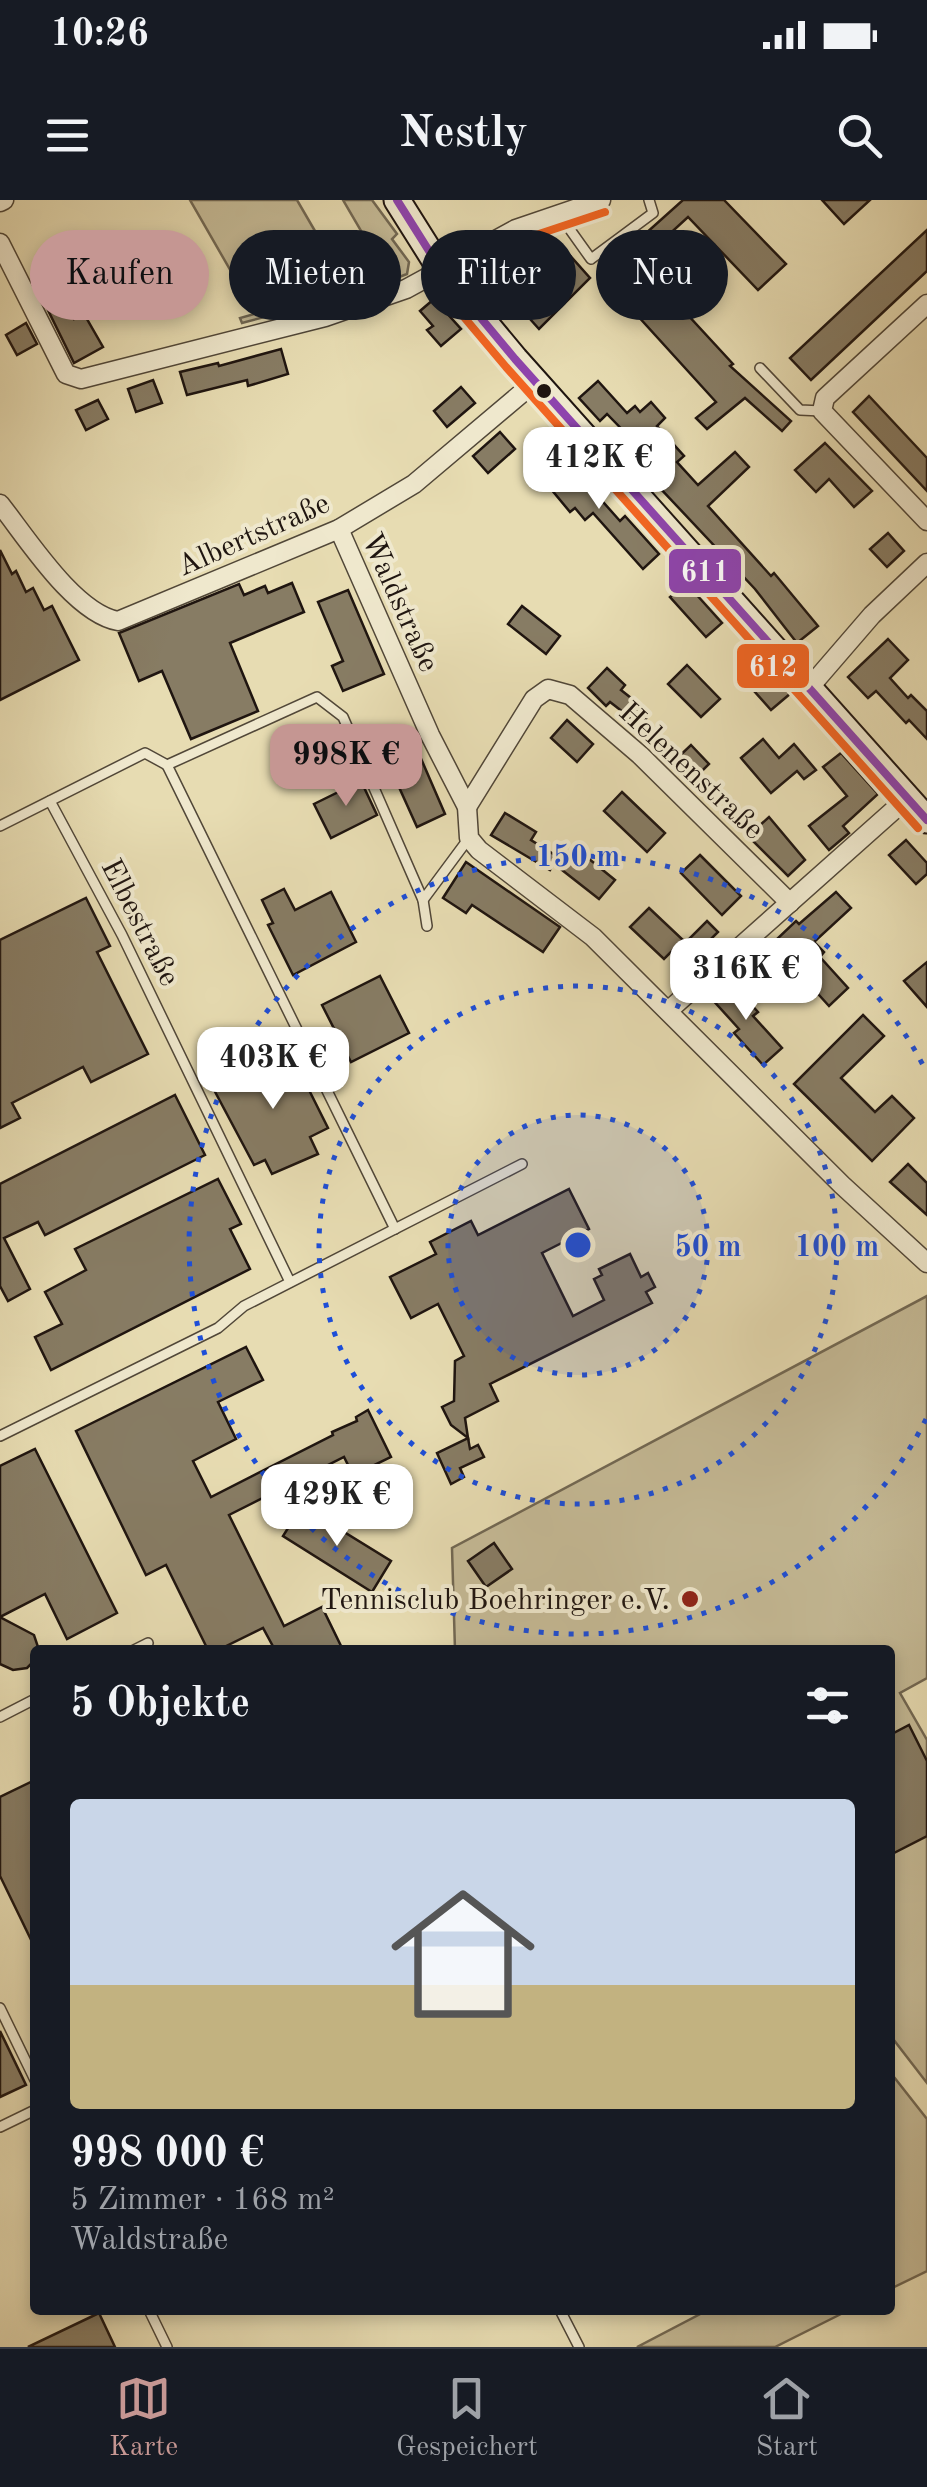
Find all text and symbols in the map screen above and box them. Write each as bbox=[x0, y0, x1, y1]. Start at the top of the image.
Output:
text: 10:26 bbox=[50, 16, 149, 54]
icon: menu bbox=[40, 108, 95, 163]
icon: search bbox=[832, 108, 887, 163]
text: Nestly bbox=[399, 112, 528, 157]
chip: Kaufen bbox=[30, 230, 209, 320]
chip: Mieten bbox=[229, 230, 401, 320]
chip: Filter bbox=[421, 230, 576, 320]
chip: Neu bbox=[596, 230, 728, 320]
unlabelled marker bbox=[534, 381, 554, 401]
pin: 412K € bbox=[518, 427, 680, 512]
text: 412K € bbox=[545, 443, 653, 475]
street label: Albertstraße bbox=[173, 489, 334, 583]
street label: Waldstraße bbox=[355, 529, 443, 677]
line badge: 611 bbox=[667, 547, 743, 595]
text: 611 bbox=[681, 560, 729, 588]
line badge: 612 bbox=[735, 642, 811, 690]
text: 612 bbox=[749, 655, 797, 683]
street label: Helenenstraße bbox=[612, 697, 769, 846]
pin: 998K € bbox=[265, 724, 427, 809]
text: 998K € bbox=[292, 740, 400, 772]
text: 150 m bbox=[536, 843, 620, 873]
street label: Elbestraße bbox=[94, 855, 184, 991]
pin: 316K € bbox=[665, 938, 827, 1023]
text: 316K € bbox=[692, 954, 800, 986]
pin: 403K € bbox=[192, 1027, 354, 1112]
text: 403K € bbox=[219, 1043, 327, 1075]
centre of rings bbox=[560, 1227, 596, 1263]
text: 50 m bbox=[674, 1233, 742, 1263]
text: 100 m bbox=[795, 1233, 879, 1263]
pin: 429K € bbox=[256, 1464, 418, 1549]
text: 429K € bbox=[283, 1480, 391, 1512]
place label: Tennisclub Boehringer e.V. bbox=[320, 1586, 670, 1616]
marker: Tennisclub Boehringer e.V. bbox=[679, 1588, 701, 1610]
icon: filters bbox=[800, 1678, 855, 1733]
text: 5 Objekte bbox=[70, 1684, 250, 1726]
icon: home bbox=[373, 1864, 553, 2044]
text: 998 000 € bbox=[70, 2134, 264, 2176]
text: 5 Zimmer · 168 m² bbox=[70, 2185, 335, 2217]
text: Waldstraße bbox=[70, 2225, 228, 2257]
tab: Karte bbox=[109, 2371, 178, 2466]
tab: Gespeichert bbox=[396, 2371, 538, 2466]
tab: Start bbox=[756, 2371, 818, 2466]

